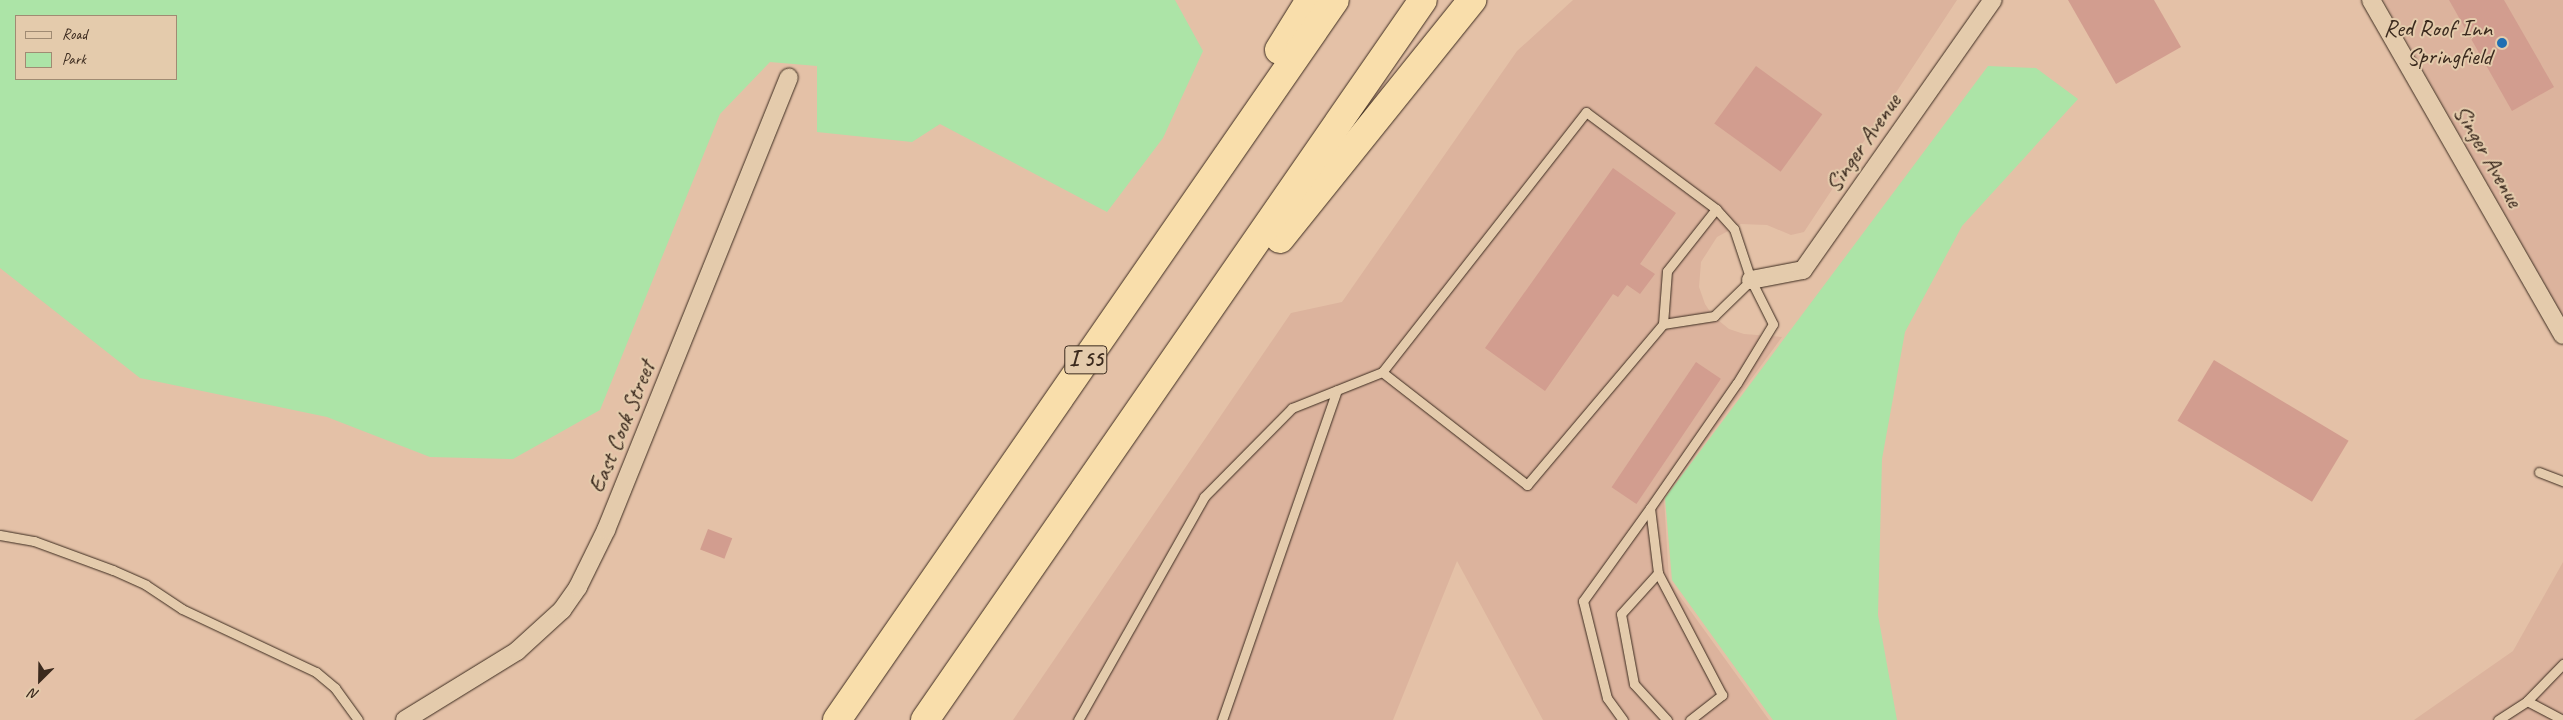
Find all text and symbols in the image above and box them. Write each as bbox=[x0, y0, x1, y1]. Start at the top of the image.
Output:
legend bbox=[15, 15, 178, 80]
place label: Red Roof Inn Springfield bbox=[2383, 15, 2492, 71]
text: Road bbox=[62, 25, 87, 44]
marker: Red Roof Inn Springfield bbox=[2496, 37, 2508, 49]
text: Park bbox=[62, 50, 86, 69]
street label: Singer Avenue bbox=[1819, 88, 1907, 198]
street label: Singer Avenue bbox=[2447, 100, 2529, 212]
road number: I 55 bbox=[1064, 340, 1108, 380]
street label: East Cook Street bbox=[582, 357, 662, 497]
north arrow bbox=[15, 655, 65, 705]
text: N bbox=[27, 685, 41, 704]

